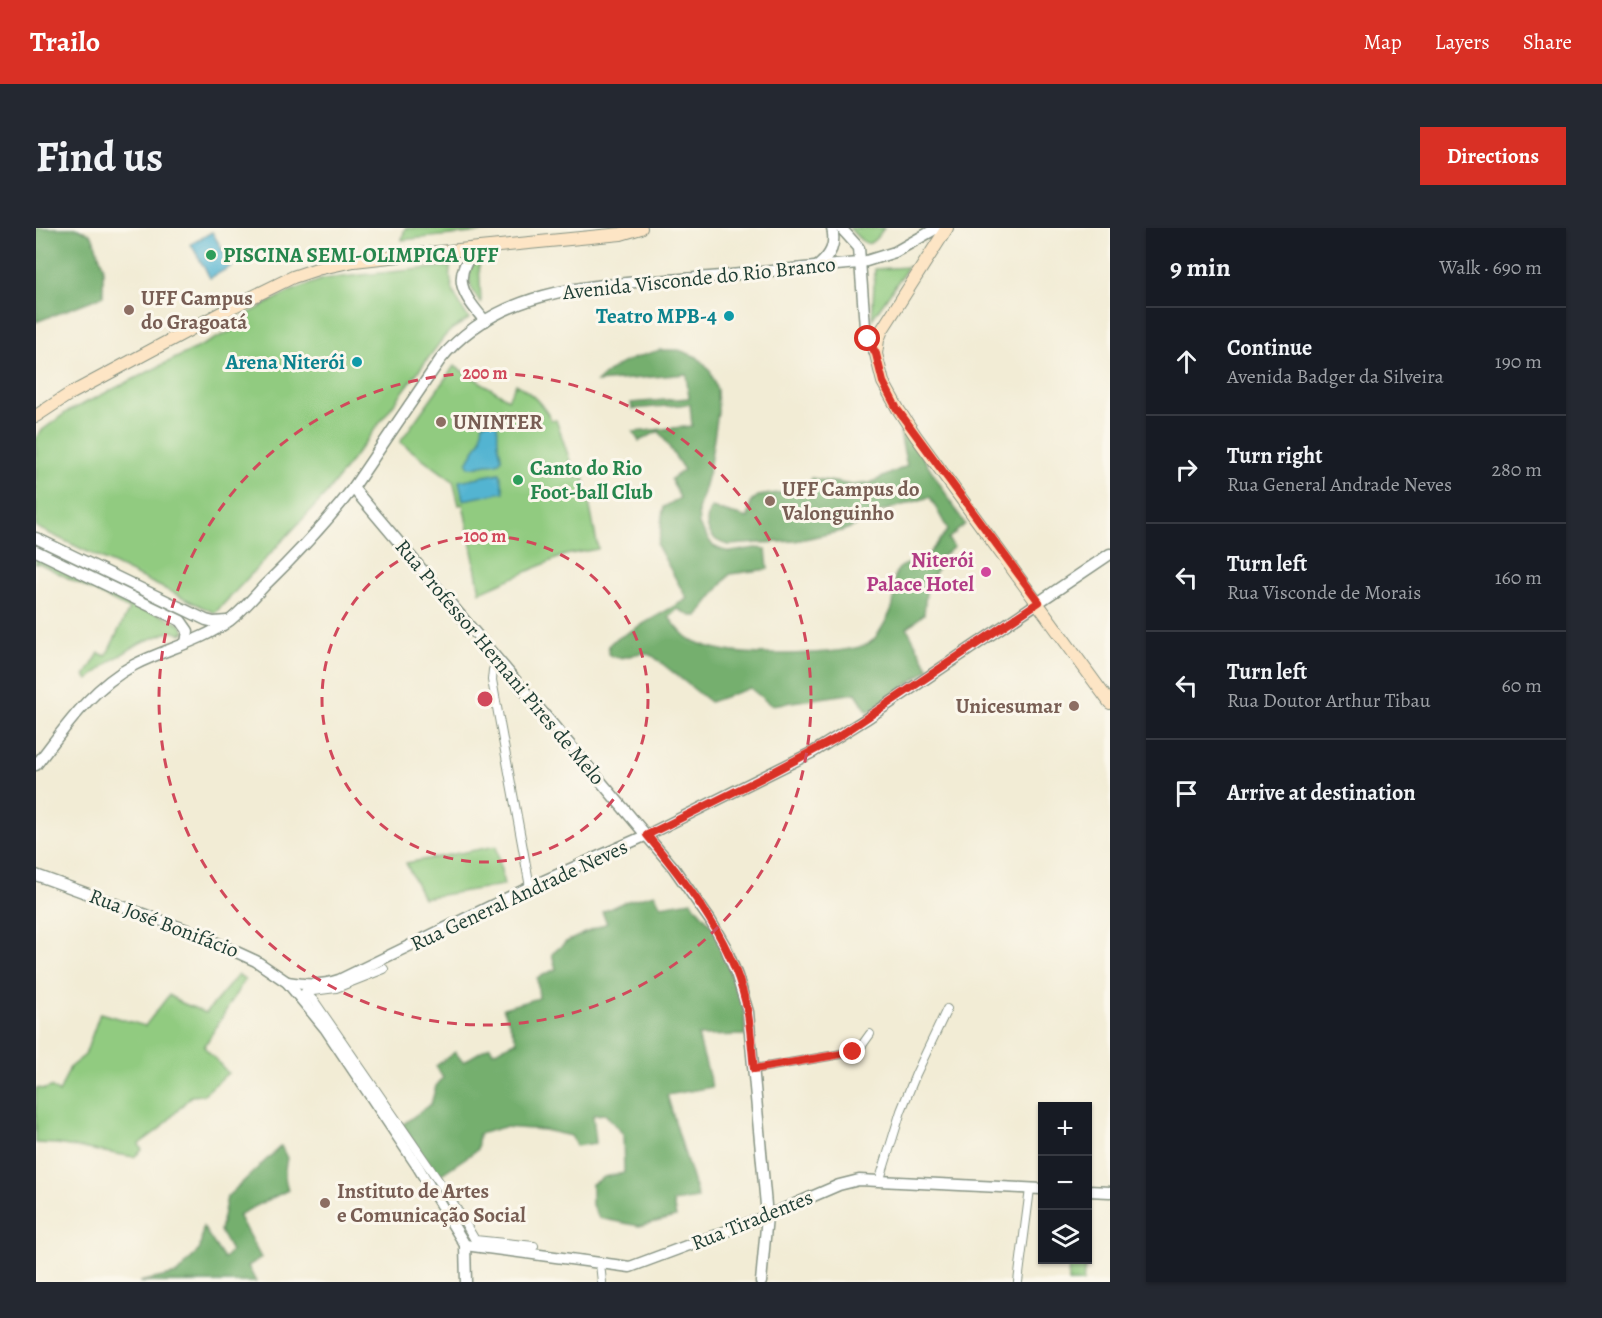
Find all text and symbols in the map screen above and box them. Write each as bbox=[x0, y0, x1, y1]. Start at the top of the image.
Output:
text: Trailo bbox=[30, 23, 100, 61]
text: Map bbox=[1363, 28, 1402, 56]
text: Layers bbox=[1435, 28, 1490, 56]
text: Share bbox=[1523, 28, 1572, 56]
button: Directions bbox=[1420, 127, 1566, 185]
text: Find us bbox=[36, 128, 163, 185]
place label: PISCINA SEMI-OLIMPICA UFF bbox=[223, 241, 499, 269]
marker: PISCINA SEMI-OLIMPICA UFF bbox=[204, 248, 218, 262]
street label: Avenida Visconde do Rio Branco bbox=[560, 250, 837, 306]
text: 9 min bbox=[1170, 250, 1231, 285]
text: Walk · 690 m bbox=[1439, 254, 1542, 281]
place label: UFF Campus do Gragoatá bbox=[141, 284, 253, 336]
place label: Teatro MPB-4 bbox=[596, 302, 717, 330]
marker: UFF Campus do Gragoatá bbox=[122, 303, 136, 317]
marker: Teatro MPB-4 bbox=[722, 309, 736, 323]
route start bbox=[854, 325, 880, 351]
text: Continue bbox=[1227, 333, 1312, 363]
icon: ahead bbox=[1170, 345, 1203, 378]
place label: Arena Niterói bbox=[224, 348, 345, 376]
text: 190 m bbox=[1495, 348, 1542, 375]
marker: Arena Niterói bbox=[350, 355, 364, 369]
text: 200 m bbox=[462, 361, 508, 385]
text: Avenida Badger da Silveira bbox=[1227, 363, 1444, 390]
place label: UNINTER bbox=[453, 408, 543, 436]
marker: UNINTER bbox=[434, 415, 448, 429]
text: Turn right bbox=[1227, 441, 1323, 471]
icon: right bbox=[1170, 453, 1203, 486]
place label: Canto do Rio Foot-ball Club bbox=[530, 454, 653, 506]
text: 280 m bbox=[1492, 456, 1542, 483]
text: Rua General Andrade Neves bbox=[1227, 471, 1452, 498]
marker: Canto do Rio Foot-ball Club bbox=[511, 473, 525, 487]
place label: UFF Campus do Valonguinho bbox=[781, 475, 920, 527]
marker: UFF Campus do Valonguinho bbox=[763, 494, 777, 508]
text: 100 m bbox=[464, 524, 506, 548]
street label: Rua Professor Hernani Pires de Melo bbox=[389, 533, 611, 791]
place label: Niterói Palace Hotel bbox=[866, 546, 974, 598]
text: Turn left bbox=[1227, 549, 1307, 579]
icon: left bbox=[1170, 561, 1203, 594]
text: 160 m bbox=[1495, 564, 1542, 591]
marker: Niterói Palace Hotel bbox=[979, 565, 993, 579]
text: Rua Visconde de Morais bbox=[1227, 579, 1421, 606]
text: Turn left bbox=[1227, 657, 1307, 687]
icon: left bbox=[1170, 669, 1203, 702]
text: 60 m bbox=[1502, 672, 1542, 699]
text: Rua Doutor Arthur Tibau bbox=[1227, 687, 1431, 714]
centre of rings bbox=[475, 689, 495, 709]
place label: Unicesumar bbox=[956, 692, 1062, 720]
marker: Unicesumar bbox=[1067, 699, 1081, 713]
icon: arrive bbox=[1170, 777, 1203, 810]
text: Arrive at destination bbox=[1227, 778, 1416, 808]
street label: Rua General Andrade Neves bbox=[406, 832, 632, 958]
street label: Rua José Bonifácio bbox=[85, 882, 243, 964]
route end bbox=[839, 1038, 865, 1064]
map controls bbox=[1038, 1102, 1092, 1264]
button: + bbox=[1038, 1102, 1092, 1156]
button: − bbox=[1038, 1156, 1092, 1210]
place label: Instituto de Artes e Comunicação Social bbox=[337, 1177, 526, 1229]
street label: Rua Tiradentes bbox=[687, 1183, 817, 1257]
marker: Instituto de Artes e Comunicação Social bbox=[318, 1196, 332, 1210]
button: layers bbox=[1038, 1210, 1092, 1264]

